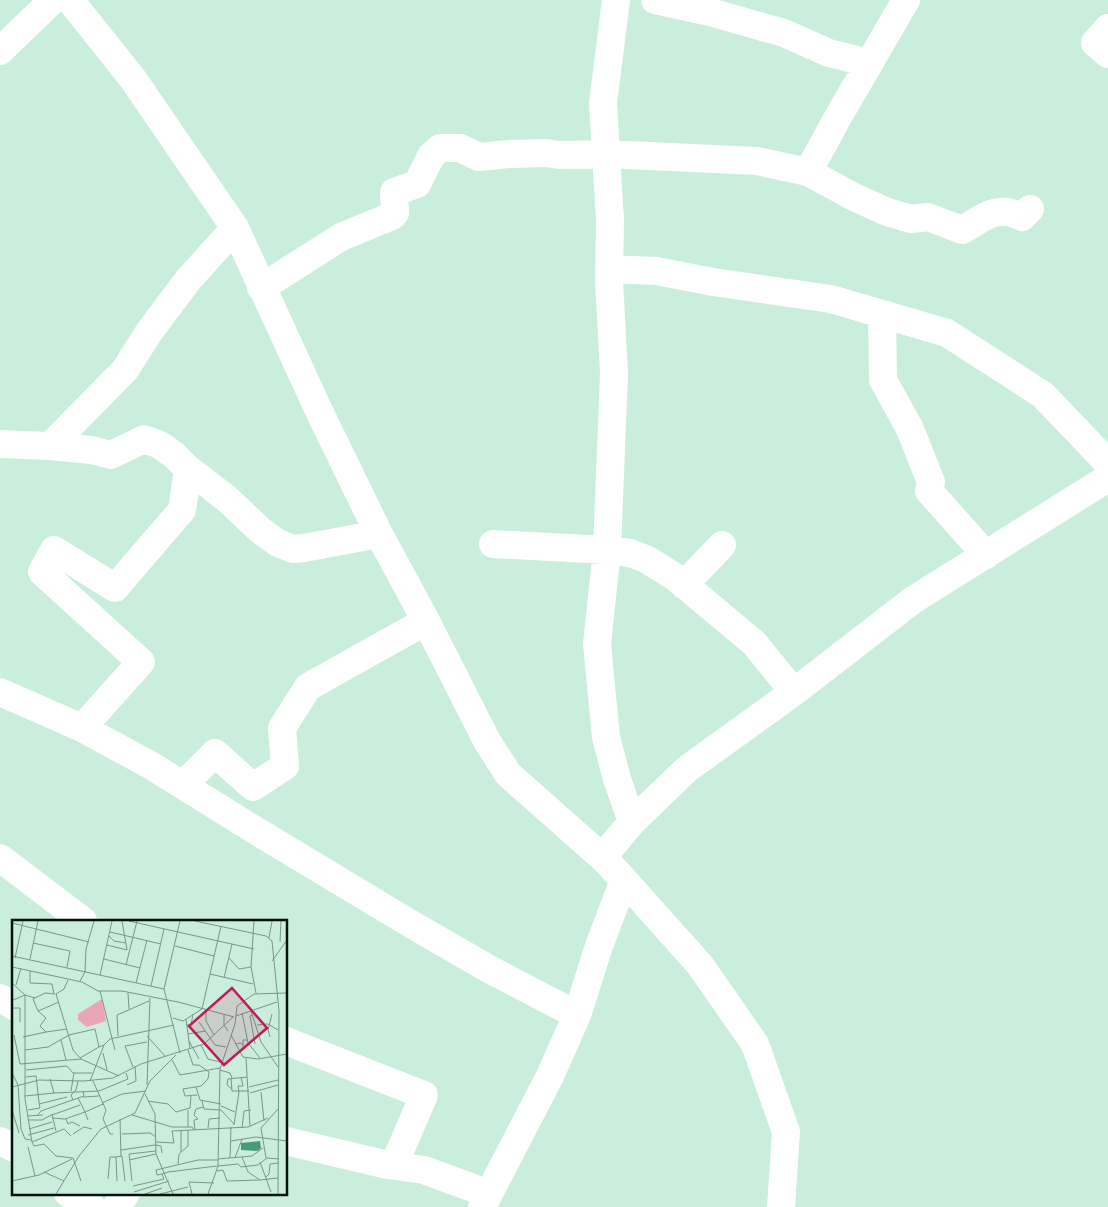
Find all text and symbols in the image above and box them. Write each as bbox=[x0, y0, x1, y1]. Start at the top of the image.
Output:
inset map bbox=[12, 920, 288, 1194]

